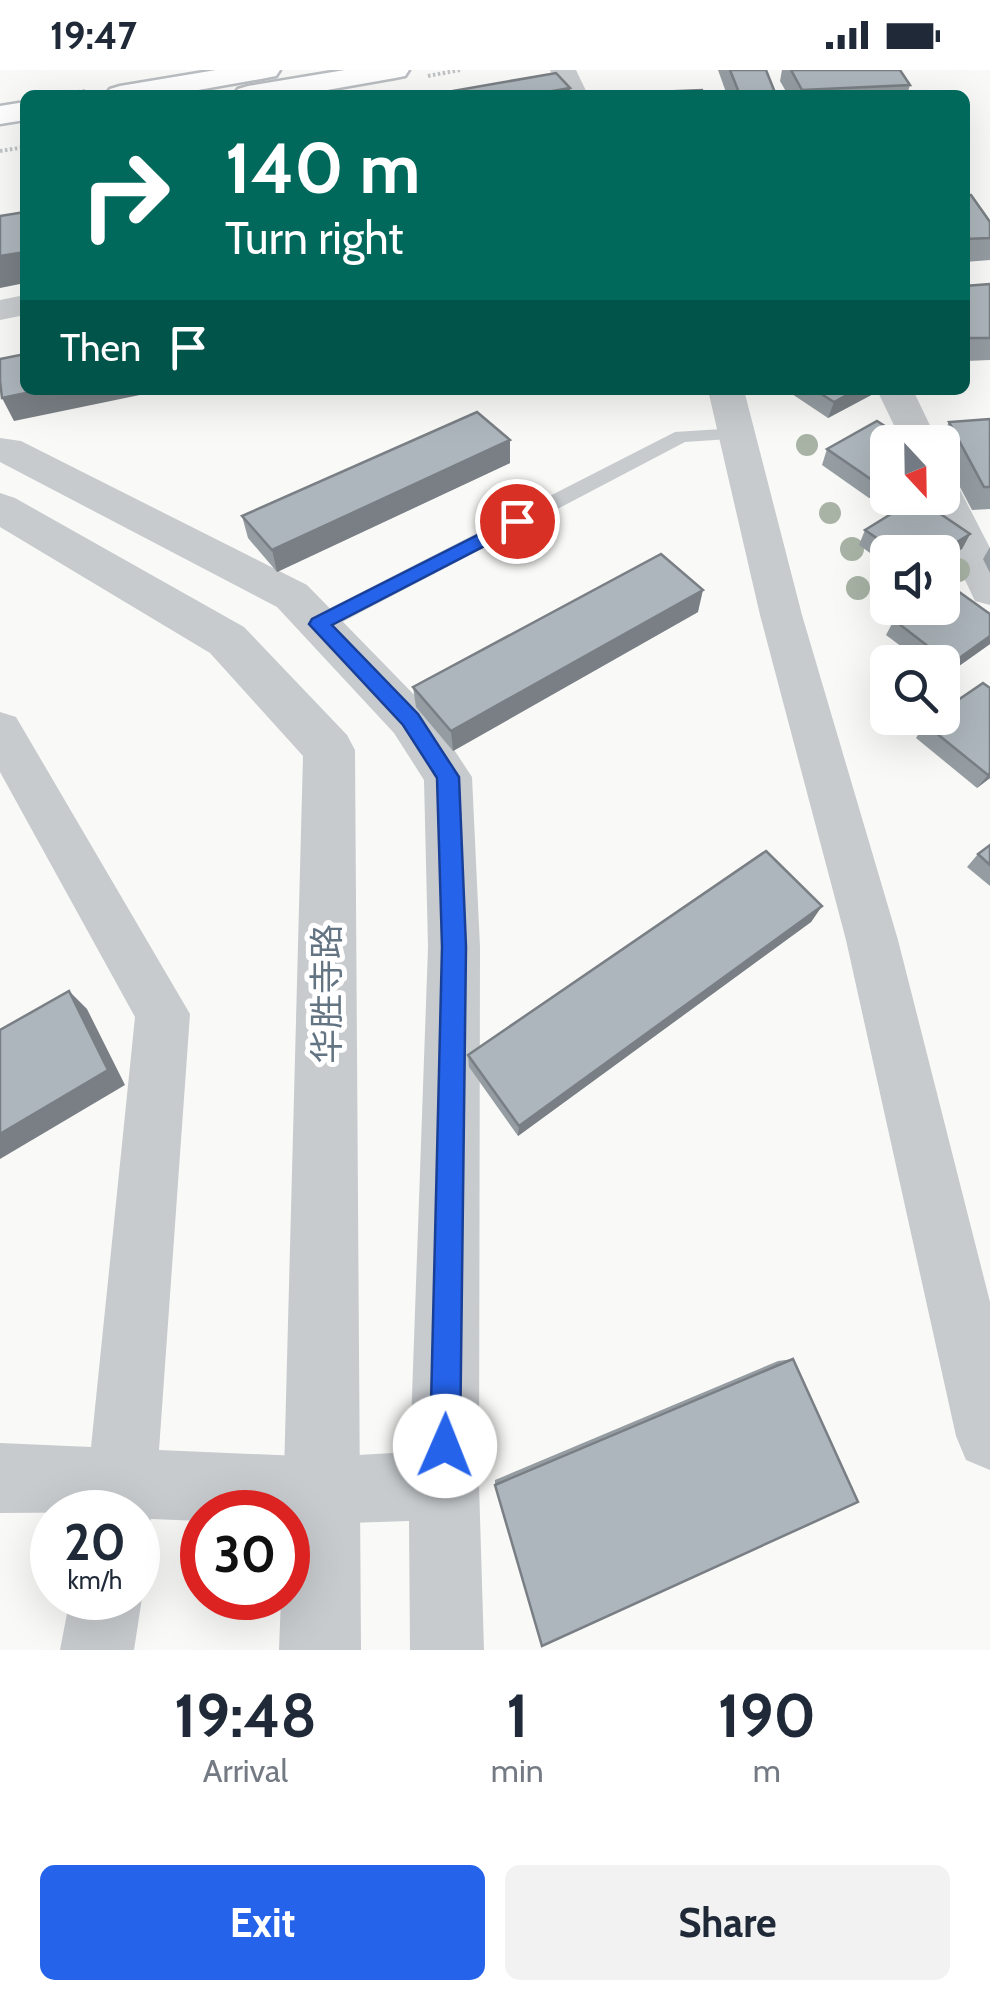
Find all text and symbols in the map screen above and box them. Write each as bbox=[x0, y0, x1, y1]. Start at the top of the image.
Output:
text: 19:47 bbox=[50, 12, 137, 59]
text: 140 m bbox=[225, 125, 420, 211]
icon: right bbox=[60, 130, 190, 260]
text: Turn right bbox=[225, 211, 404, 265]
icon: arrive bbox=[161, 320, 216, 375]
text: Then bbox=[60, 324, 141, 371]
north arrow bbox=[870, 425, 960, 515]
map controls bbox=[870, 425, 960, 735]
pin bbox=[475, 479, 560, 564]
icon: arrive bbox=[490, 494, 545, 549]
button: sound bbox=[870, 535, 960, 625]
button: search bbox=[870, 645, 960, 735]
street label: 华胜寺路 bbox=[305, 924, 348, 1064]
position arrow bbox=[393, 1394, 497, 1498]
speed limit sign: 30 bbox=[180, 1490, 310, 1620]
text: 20 bbox=[64, 1512, 126, 1573]
text: km/h bbox=[68, 1565, 122, 1595]
text: 19:48 bbox=[174, 1679, 317, 1752]
text: 1 bbox=[506, 1679, 528, 1752]
text: 190 bbox=[718, 1679, 816, 1752]
text: Arrival bbox=[203, 1751, 288, 1790]
text: min bbox=[491, 1751, 544, 1790]
text: m bbox=[753, 1751, 781, 1790]
button: Exit bbox=[40, 1865, 485, 1980]
button: Share bbox=[505, 1865, 950, 1980]

